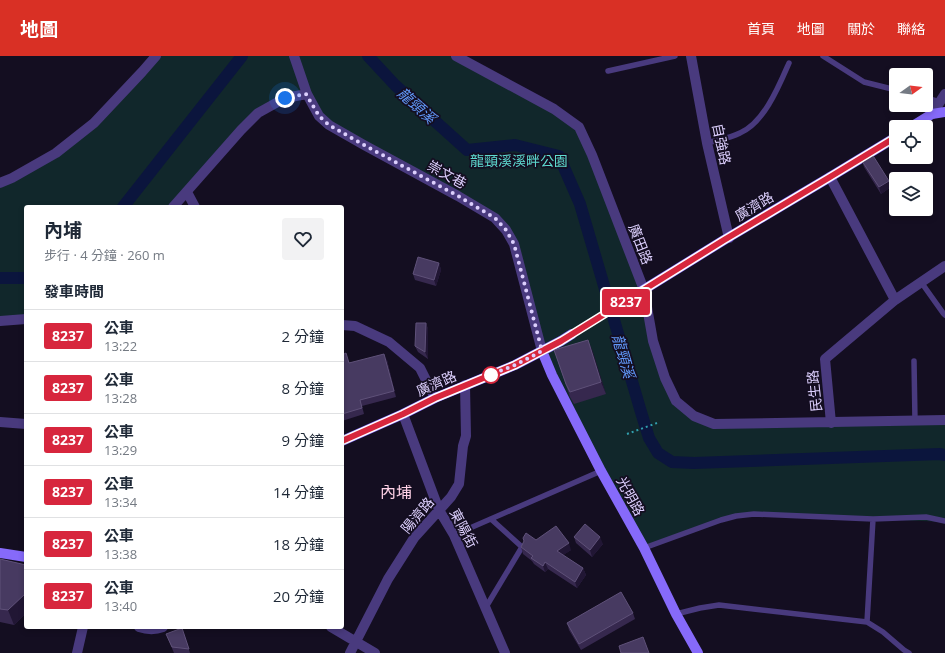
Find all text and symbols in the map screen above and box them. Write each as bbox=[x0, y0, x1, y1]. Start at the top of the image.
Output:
text: 地圖 bbox=[20, 16, 58, 42]
text: 首頁 bbox=[747, 19, 775, 38]
text: 地圖 bbox=[797, 19, 825, 38]
text: 關於 bbox=[847, 19, 875, 38]
text: 聯絡 bbox=[897, 19, 925, 38]
north arrow bbox=[889, 68, 933, 112]
map controls bbox=[889, 68, 933, 216]
water label: 龍頸溪 bbox=[394, 83, 442, 129]
your location bbox=[275, 88, 295, 108]
button: locate bbox=[889, 120, 933, 164]
street label: 自強路 bbox=[708, 121, 736, 167]
park label: 龍頸溪溪畔公園 bbox=[470, 151, 568, 170]
street label: 崇文巷 bbox=[424, 156, 470, 192]
button: layers bbox=[889, 172, 933, 216]
street label: 廣濟路 bbox=[731, 187, 777, 225]
text: 內埔 bbox=[44, 217, 82, 243]
button: heart bbox=[282, 218, 324, 260]
street label: 廣田路 bbox=[625, 221, 657, 267]
text: 步行 · 4 分鐘 · 260 m bbox=[44, 246, 165, 264]
text: 發車時間 bbox=[44, 281, 104, 301]
line badge: 8237 bbox=[598, 289, 654, 315]
text: 8237 bbox=[610, 292, 642, 311]
text: 公車 bbox=[104, 317, 134, 337]
text: 8237 bbox=[52, 326, 84, 345]
text: 2 分鐘 bbox=[282, 326, 324, 346]
water label: 龍頸溪 bbox=[608, 332, 640, 382]
text: 13:22 bbox=[104, 337, 137, 355]
street label: 廣濟路 bbox=[413, 366, 459, 400]
unlabelled marker bbox=[482, 366, 500, 384]
text: 公車 bbox=[104, 369, 134, 389]
street label: 民生路 bbox=[802, 369, 826, 413]
text: 8237 bbox=[52, 378, 84, 397]
text: 8 分鐘 bbox=[282, 378, 324, 398]
text: 13:28 bbox=[104, 389, 137, 407]
text: 公車 bbox=[104, 421, 134, 441]
text: 8237 bbox=[52, 430, 84, 449]
text: 9 分鐘 bbox=[282, 430, 324, 450]
text: 13:29 bbox=[104, 441, 137, 459]
text: 公車 bbox=[104, 473, 134, 493]
street label: 光明路 bbox=[613, 473, 649, 519]
district label: 內埔 bbox=[380, 481, 412, 503]
text: 8237 bbox=[52, 482, 84, 501]
text: 14 分鐘 bbox=[273, 482, 324, 502]
text: 13:34 bbox=[104, 493, 137, 511]
street label: 陽濟路 bbox=[396, 493, 438, 537]
street label: 東陽街 bbox=[446, 505, 482, 551]
text: 公車 bbox=[104, 525, 134, 545]
text: 8237 bbox=[52, 534, 84, 553]
text: 18 分鐘 bbox=[273, 534, 324, 554]
text: 13:38 bbox=[104, 545, 137, 563]
text: 公車 bbox=[104, 577, 134, 597]
text: 8237 bbox=[52, 586, 84, 605]
text: 20 分鐘 bbox=[273, 586, 324, 606]
text: 13:40 bbox=[104, 597, 137, 615]

